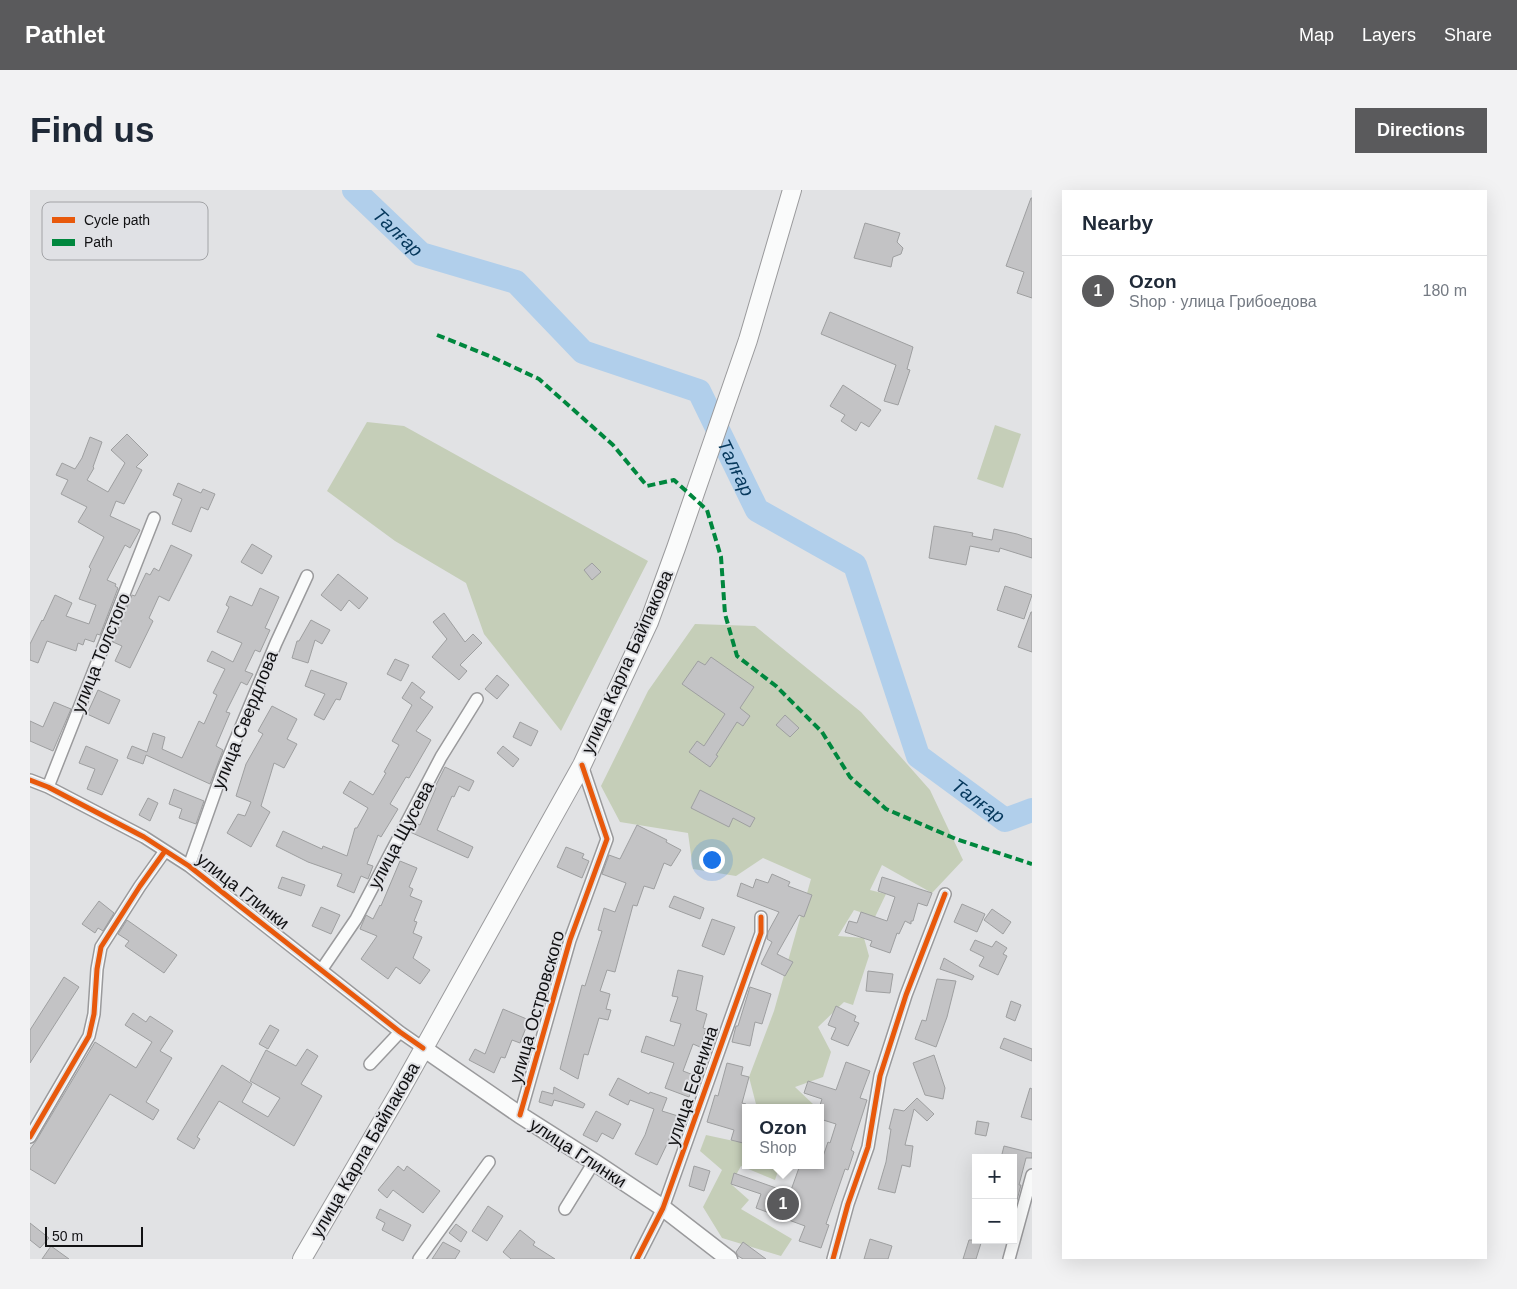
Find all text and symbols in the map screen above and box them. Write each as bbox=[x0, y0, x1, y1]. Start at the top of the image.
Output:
text: Pathlet bbox=[25, 21, 105, 48]
text: Map bbox=[1299, 25, 1334, 45]
text: Layers bbox=[1362, 25, 1416, 45]
text: Share bbox=[1444, 25, 1492, 45]
button: Directions bbox=[1355, 108, 1487, 153]
text: Find us bbox=[30, 110, 154, 149]
legend bbox=[42, 202, 208, 260]
water label: Талғар bbox=[369, 204, 427, 261]
text: Nearby bbox=[1082, 211, 1153, 234]
text: Cycle path bbox=[84, 212, 150, 228]
text: Path bbox=[84, 234, 113, 250]
text: Ozon bbox=[1129, 271, 1177, 292]
text: 1 bbox=[1094, 282, 1102, 299]
text: 180 m bbox=[1423, 282, 1467, 299]
text: Shop · улица Грибоедова bbox=[1129, 293, 1317, 310]
water label: Талғар bbox=[713, 436, 759, 499]
street label: улица Карла Байпакова bbox=[577, 566, 677, 757]
street label: улица Толстого bbox=[68, 590, 134, 716]
street label: улица Свердлова bbox=[208, 647, 282, 792]
water label: Талғар bbox=[948, 775, 1009, 827]
street label: улица Щусева bbox=[364, 777, 438, 892]
your location bbox=[699, 847, 725, 873]
street label: улица Глинки bbox=[193, 849, 293, 933]
street label: улица Островского bbox=[506, 928, 568, 1086]
street label: улица Есенина bbox=[662, 1023, 722, 1148]
street label: улица Карла Байпакова bbox=[307, 1058, 424, 1241]
popup bbox=[742, 1104, 824, 1169]
street label: улица Глинки bbox=[526, 1114, 630, 1192]
text: Ozon bbox=[759, 1117, 807, 1138]
text: Shop bbox=[759, 1139, 797, 1156]
map controls bbox=[972, 1154, 1017, 1244]
button: + bbox=[972, 1154, 1017, 1199]
pin: 1 bbox=[767, 1185, 799, 1223]
button: − bbox=[972, 1199, 1017, 1244]
scale bar bbox=[45, 1224, 142, 1247]
text: 50 m bbox=[52, 1228, 83, 1244]

